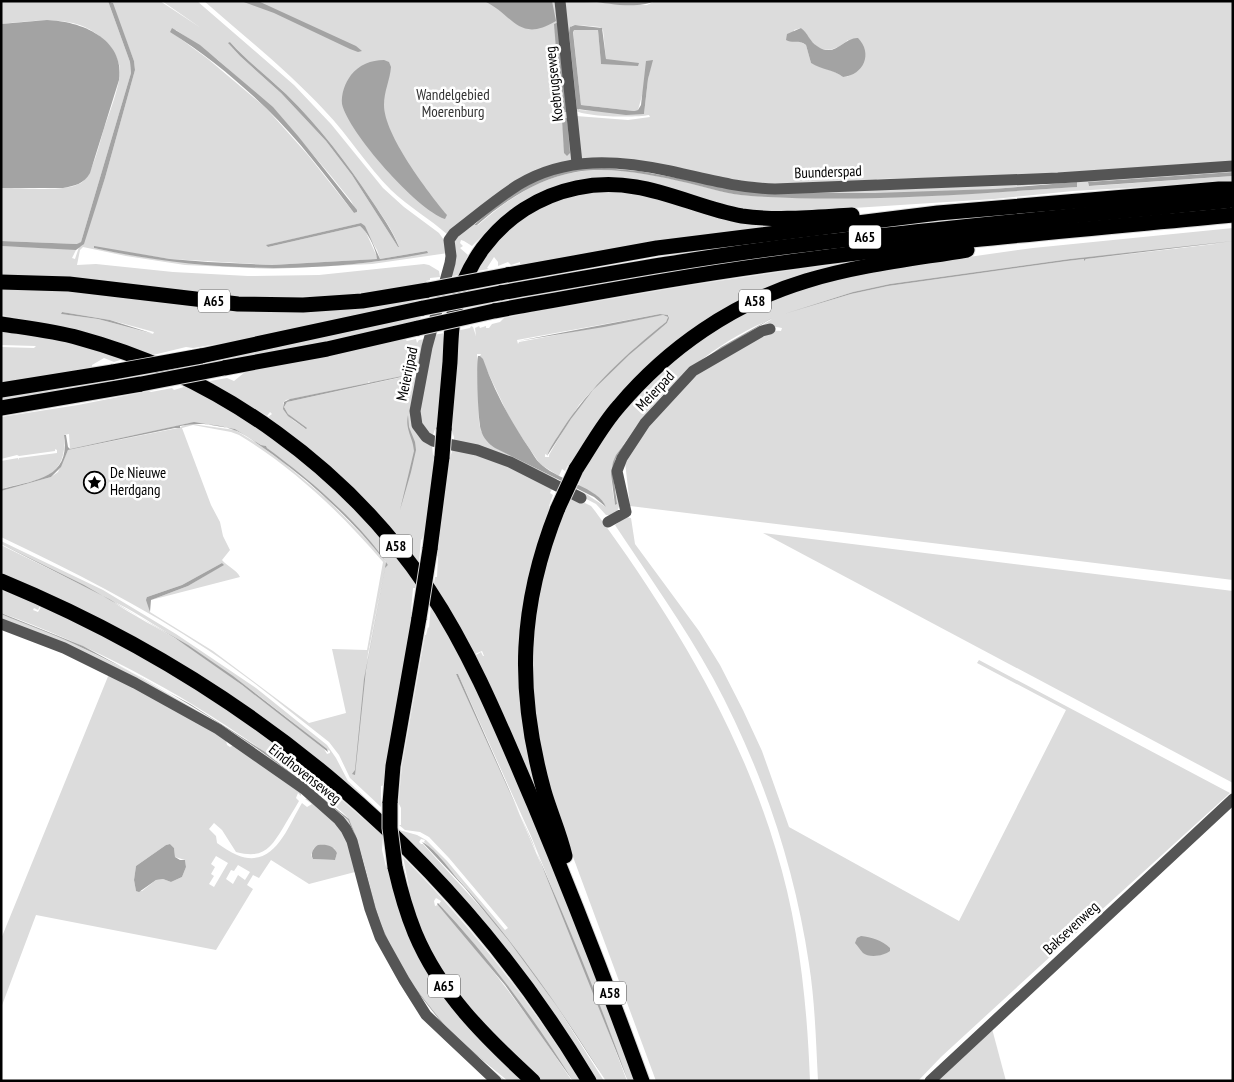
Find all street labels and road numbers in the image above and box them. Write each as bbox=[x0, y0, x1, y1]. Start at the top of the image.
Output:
street label: Koebrugseweg bbox=[540, 46, 567, 123]
street label: Buunderspad bbox=[794, 161, 862, 182]
road number: A65 bbox=[849, 226, 881, 248]
road number: A65 bbox=[198, 290, 230, 312]
road number: A58 bbox=[739, 290, 771, 312]
street label: Meierijpad bbox=[392, 345, 422, 403]
street label: Meierpad bbox=[631, 367, 678, 415]
road number: A58 bbox=[380, 534, 412, 558]
street label: Eindhovenseweg bbox=[265, 739, 345, 808]
street label: Baksevenweg bbox=[1039, 897, 1103, 958]
road number: A65 bbox=[428, 974, 460, 998]
road number: A58 bbox=[594, 981, 626, 1004]

